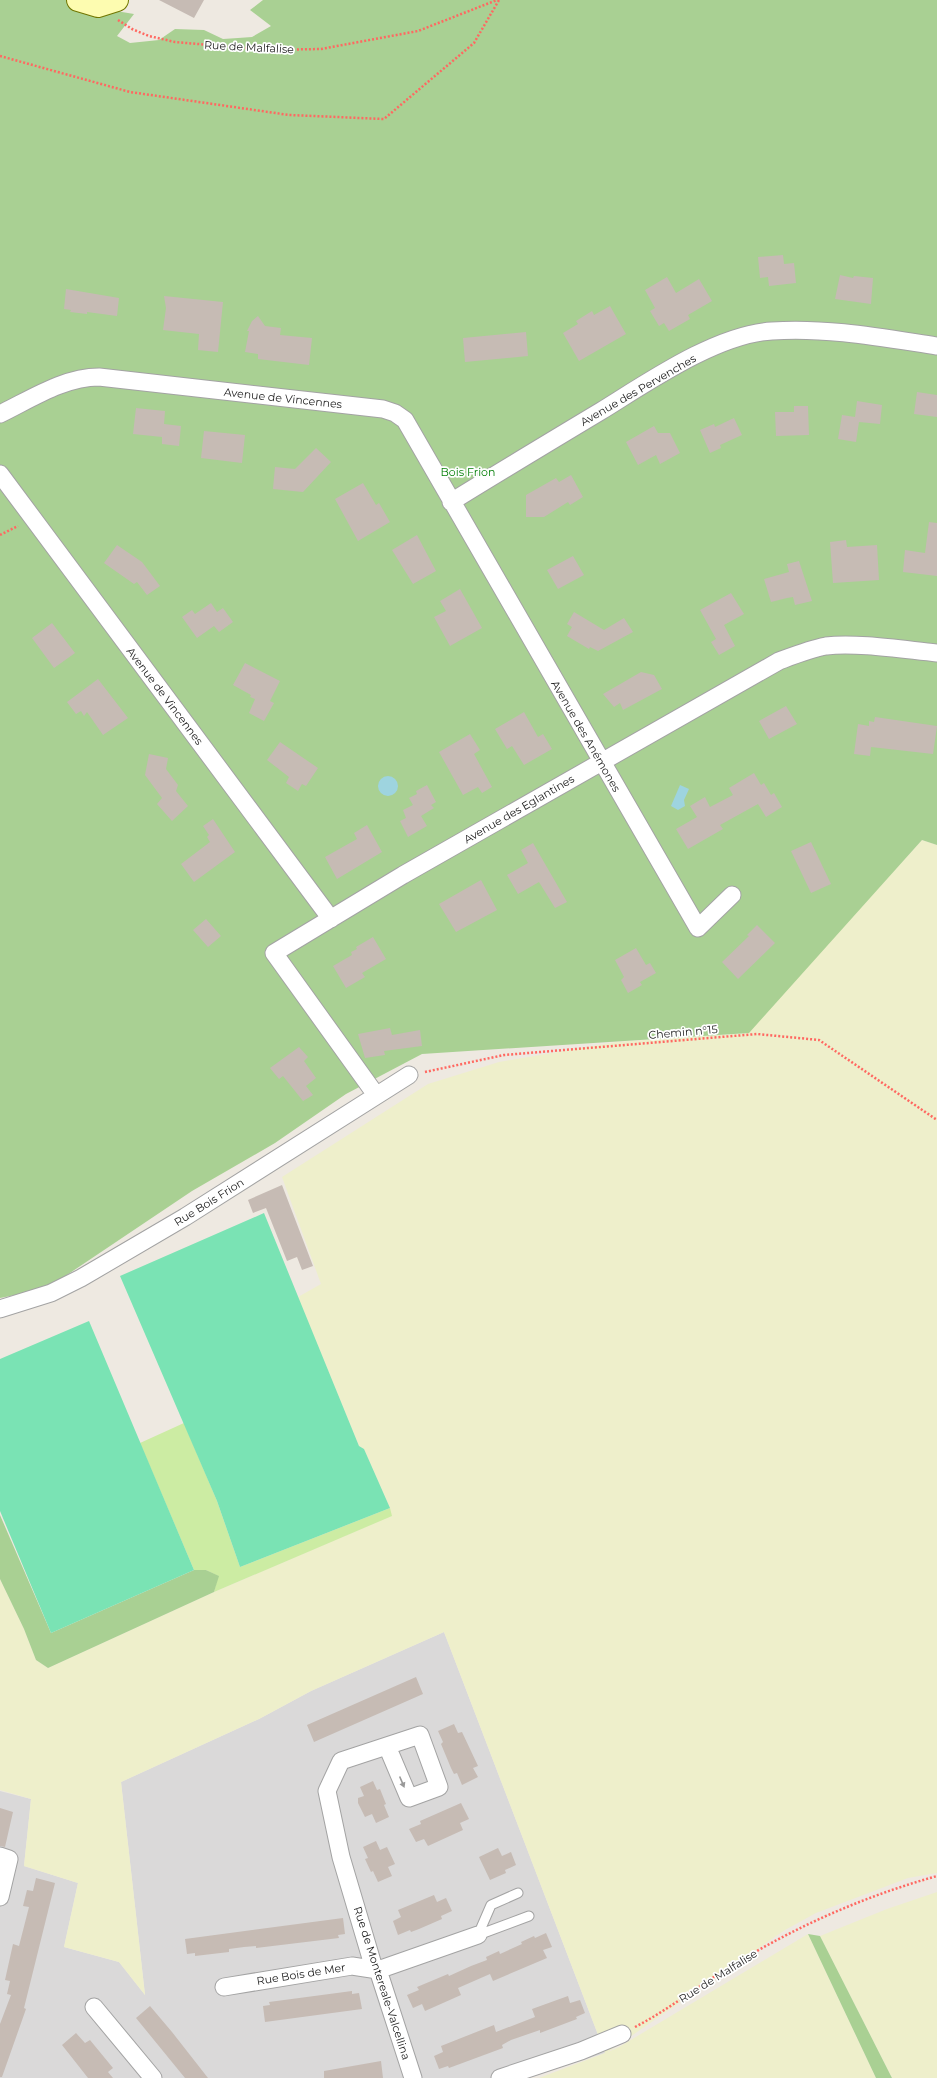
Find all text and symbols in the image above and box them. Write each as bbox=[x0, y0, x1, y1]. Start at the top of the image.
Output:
street label: Rue de Malfalise bbox=[204, 38, 295, 56]
street label: Avenue des Pervenches bbox=[578, 351, 699, 429]
street label: Avenue de Vincennes bbox=[223, 385, 343, 411]
park label: Bois Frion bbox=[441, 465, 495, 479]
street label: Avenue de Vincennes bbox=[124, 644, 207, 748]
street label: Avenue des Anémones bbox=[548, 678, 624, 795]
street label: Avenue des Eglantines bbox=[461, 771, 577, 846]
street label: Chemin n°15 bbox=[648, 1022, 718, 1042]
street label: Rue Bois Frion bbox=[171, 1175, 247, 1229]
one-way arrow bbox=[400, 1776, 406, 1788]
street label: Rue de Montereale-Valcellina bbox=[351, 1904, 413, 2062]
street label: Rue de Malfalise bbox=[676, 1946, 760, 2006]
street label: Rue Bois de Mer bbox=[256, 1960, 346, 1988]

